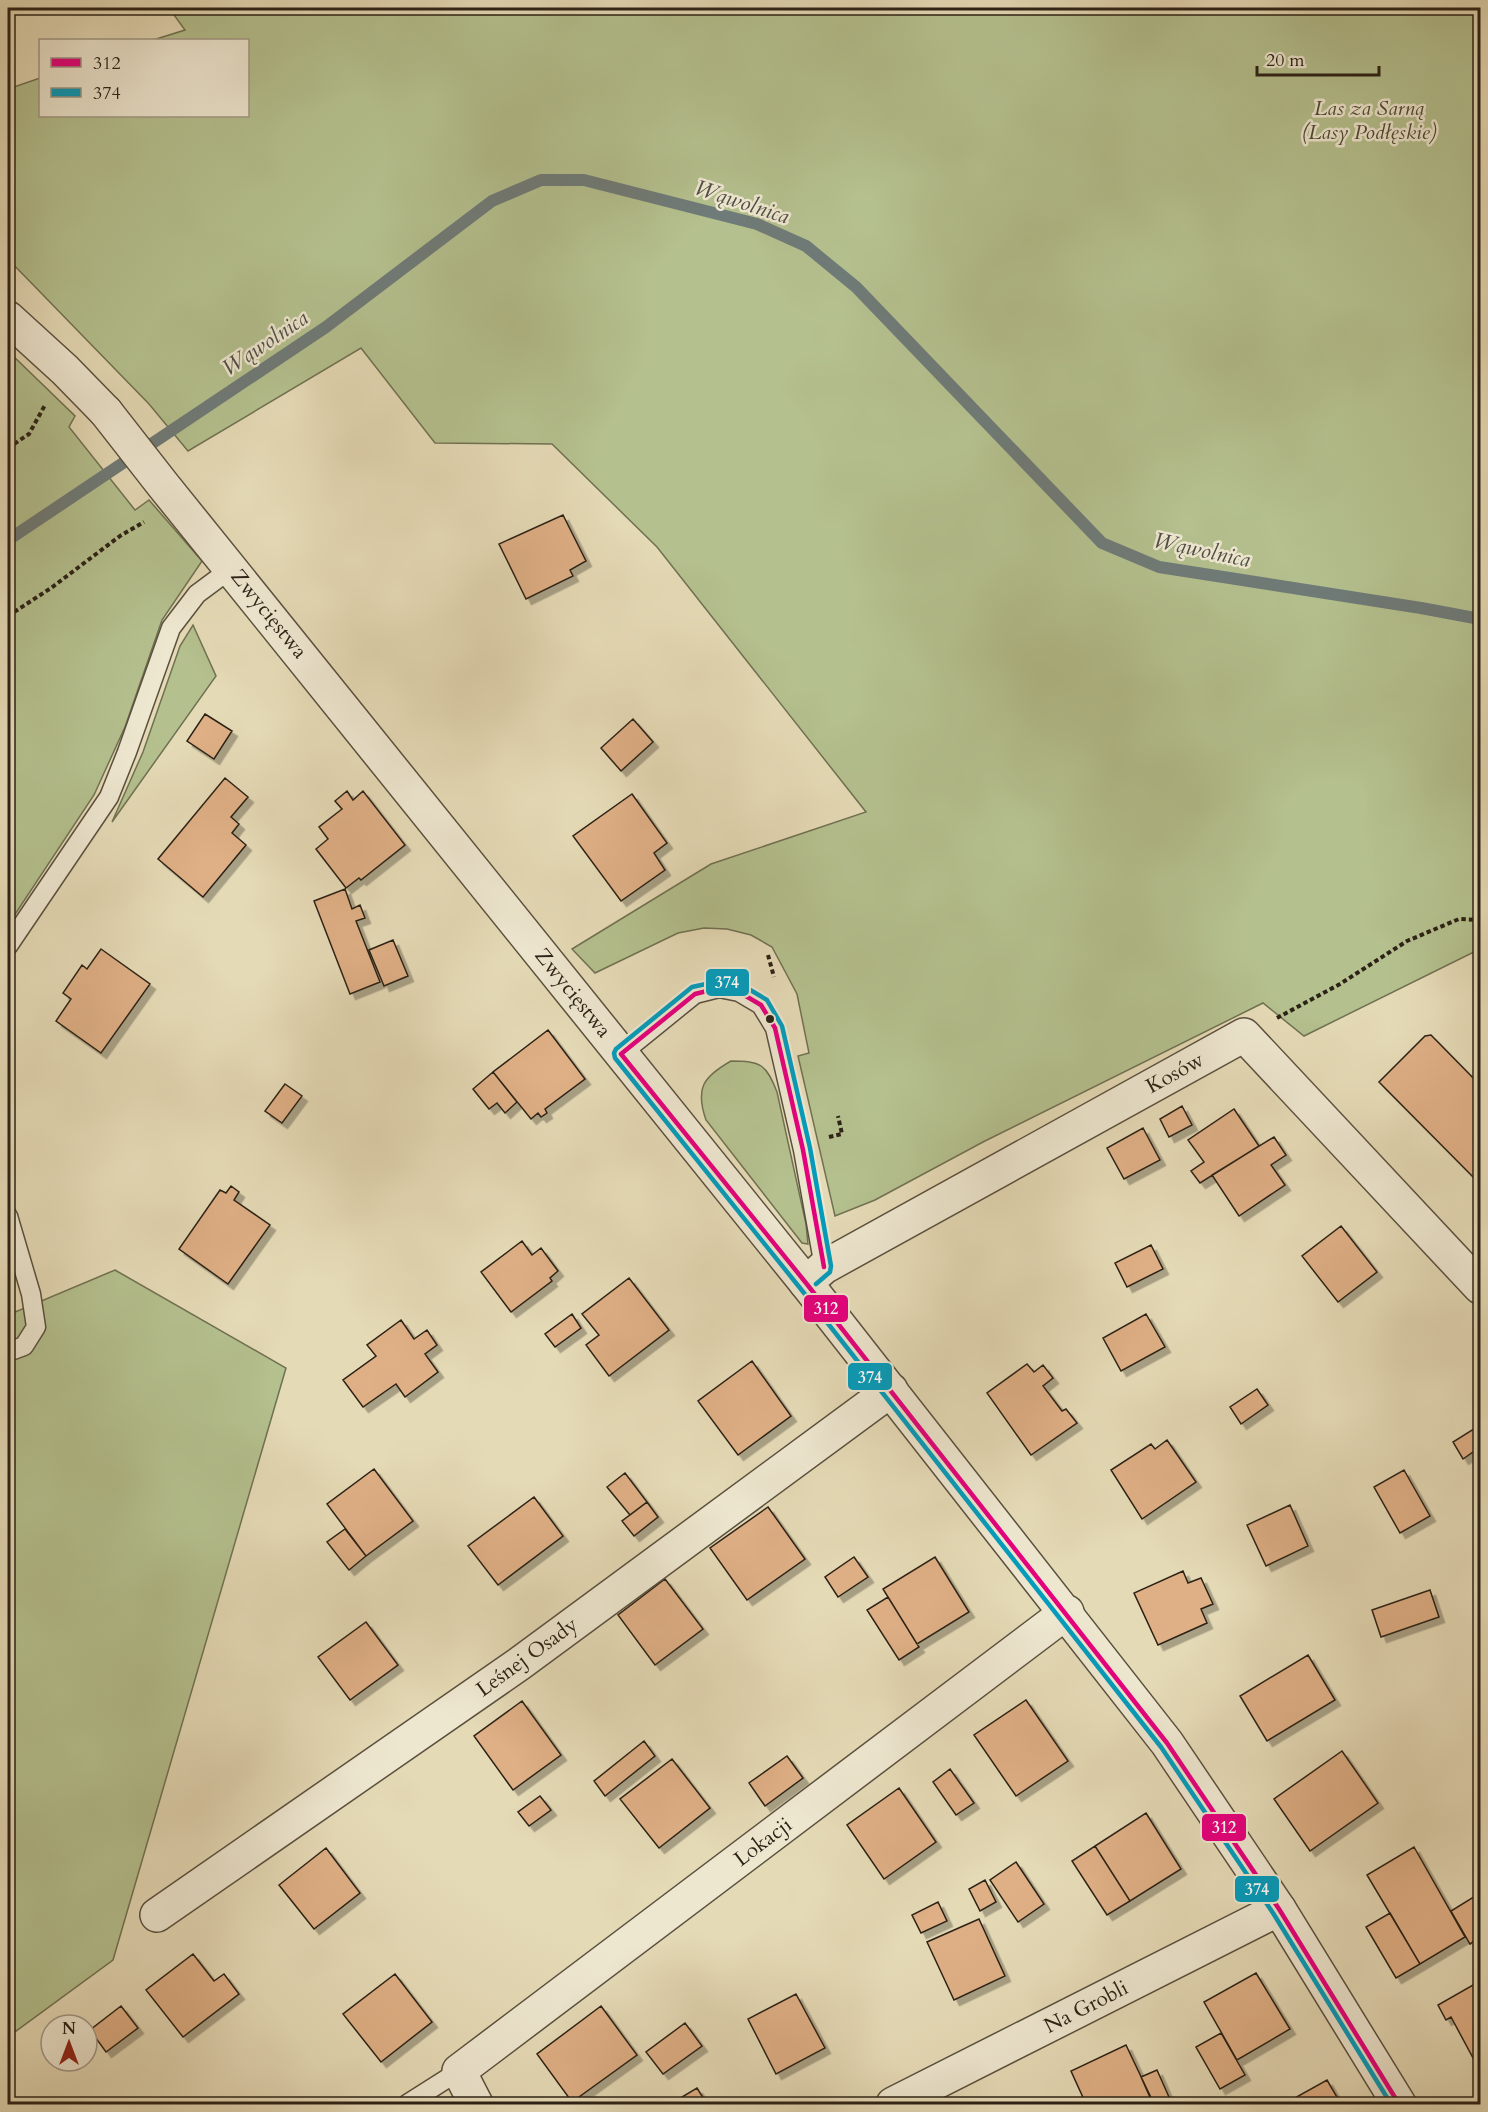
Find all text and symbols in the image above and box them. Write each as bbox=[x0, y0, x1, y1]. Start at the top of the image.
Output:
legend bbox=[39, 39, 249, 117]
scale bar bbox=[1257, 39, 1378, 77]
text: 20 m bbox=[1266, 48, 1305, 73]
text: 312 bbox=[93, 51, 121, 76]
text: 374 bbox=[93, 81, 121, 106]
park label: Las za Sarną (Lasy Podłęskie) bbox=[1301, 94, 1437, 147]
water label: Wąwolnica bbox=[691, 173, 793, 231]
water label: Wąwolnica bbox=[216, 303, 314, 383]
water label: Wąwolnica bbox=[1151, 525, 1253, 575]
street label: Zwycięstwa bbox=[224, 563, 314, 665]
street label: Zwycięstwa bbox=[528, 942, 618, 1044]
line badge: 374 bbox=[705, 968, 750, 997]
text: 374 bbox=[715, 972, 739, 994]
unlabelled marker bbox=[764, 1013, 776, 1025]
street label: Kosów bbox=[1141, 1045, 1209, 1101]
line badge: 312 bbox=[803, 1294, 849, 1323]
text: 312 bbox=[814, 1298, 838, 1320]
line badge: 374 bbox=[847, 1362, 893, 1391]
text: 374 bbox=[858, 1367, 882, 1389]
street label: Leśnej Osady bbox=[470, 1610, 584, 1704]
street label: Lokacji bbox=[728, 1811, 798, 1873]
line badge: 312 bbox=[1201, 1813, 1247, 1842]
text: 312 bbox=[1212, 1817, 1236, 1839]
line badge: 374 bbox=[1234, 1875, 1280, 1903]
text: 374 bbox=[1245, 1879, 1269, 1901]
street label: Na Grobli bbox=[1039, 1973, 1133, 2041]
north arrow bbox=[39, 2013, 99, 2073]
text: N bbox=[62, 2018, 76, 2040]

